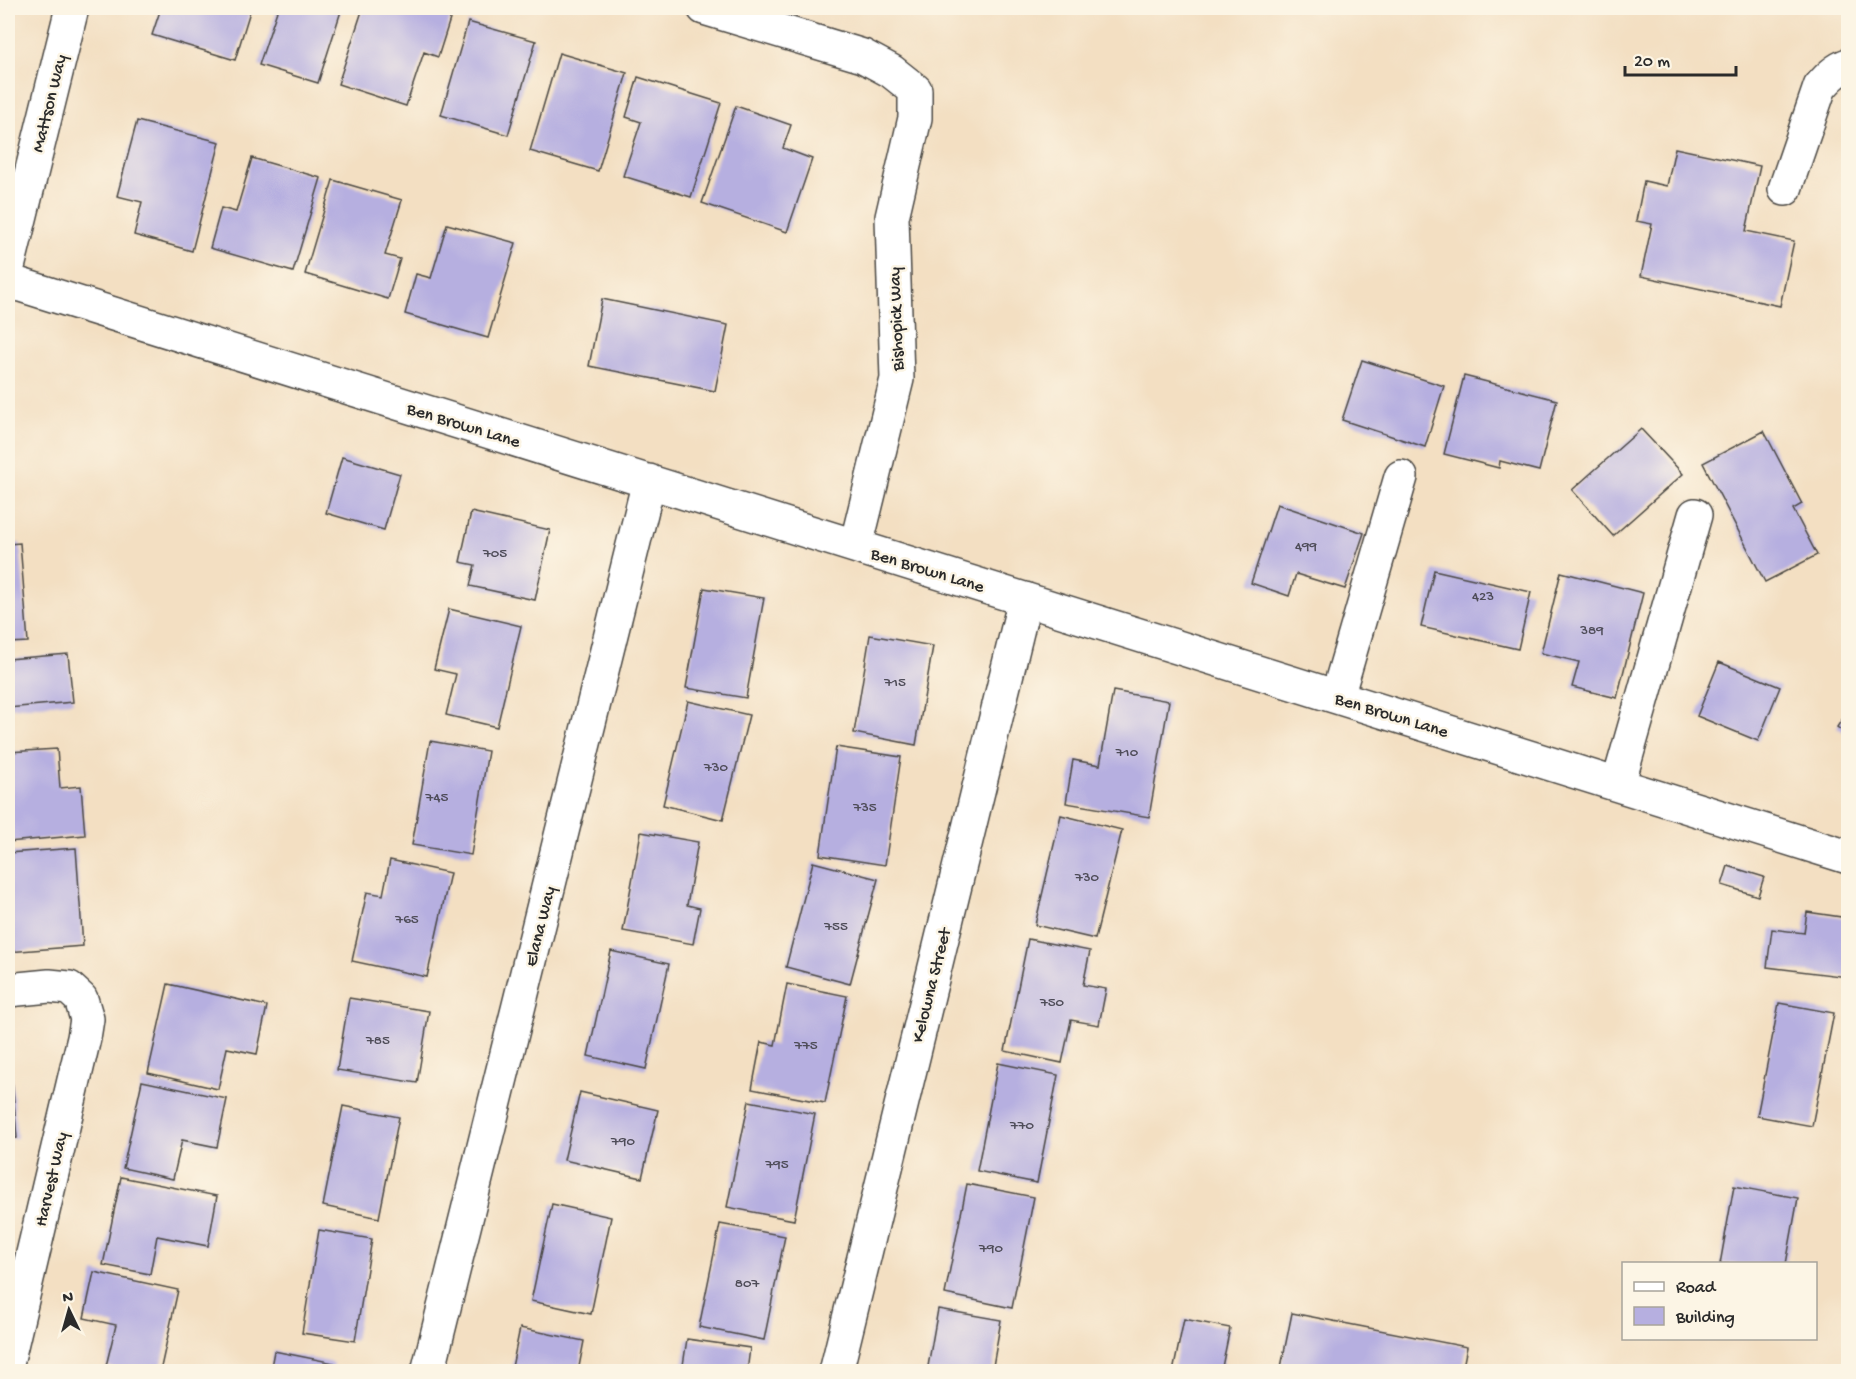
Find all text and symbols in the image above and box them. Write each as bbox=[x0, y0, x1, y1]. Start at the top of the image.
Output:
scale bar bbox=[1625, 39, 1736, 77]
street label: Mattson Way bbox=[28, 52, 73, 155]
text: 20 m bbox=[1634, 52, 1670, 73]
street label: Bishopick Way bbox=[885, 266, 910, 372]
street label: Ben Brown Lane bbox=[403, 399, 523, 454]
house number: 499 bbox=[1295, 538, 1318, 556]
street label: Ben Brown Lane bbox=[867, 544, 987, 599]
house number: 705 bbox=[482, 545, 507, 563]
house number: 423 bbox=[1472, 588, 1494, 606]
house number: 389 bbox=[1579, 622, 1604, 640]
house number: 715 bbox=[883, 674, 906, 692]
street label: Ben Brown Lane bbox=[1331, 689, 1451, 744]
house number: 710 bbox=[1115, 744, 1139, 762]
house number: 730 bbox=[703, 759, 729, 777]
house number: 745 bbox=[425, 789, 448, 807]
house number: 735 bbox=[852, 799, 877, 817]
house number: 730 bbox=[1074, 869, 1100, 887]
street label: Elana Way bbox=[521, 884, 562, 969]
house number: 765 bbox=[394, 911, 419, 929]
house number: 755 bbox=[823, 918, 848, 936]
street label: Kelowna Street bbox=[908, 925, 957, 1045]
house number: 750 bbox=[1039, 994, 1065, 1012]
house number: 785 bbox=[365, 1032, 390, 1050]
house number: 775 bbox=[793, 1037, 818, 1055]
house number: 770 bbox=[1009, 1117, 1035, 1135]
street label: Harvest Way bbox=[31, 1130, 74, 1229]
house number: 790 bbox=[610, 1133, 635, 1151]
house number: 795 bbox=[764, 1156, 789, 1174]
house number: 790 bbox=[978, 1240, 1003, 1258]
legend bbox=[1622, 1262, 1817, 1340]
house number: 807 bbox=[735, 1275, 760, 1293]
text: Road bbox=[1676, 1278, 1717, 1299]
north arrow bbox=[39, 1280, 99, 1340]
text: N bbox=[62, 1289, 75, 1308]
text: Building bbox=[1675, 1308, 1735, 1329]

